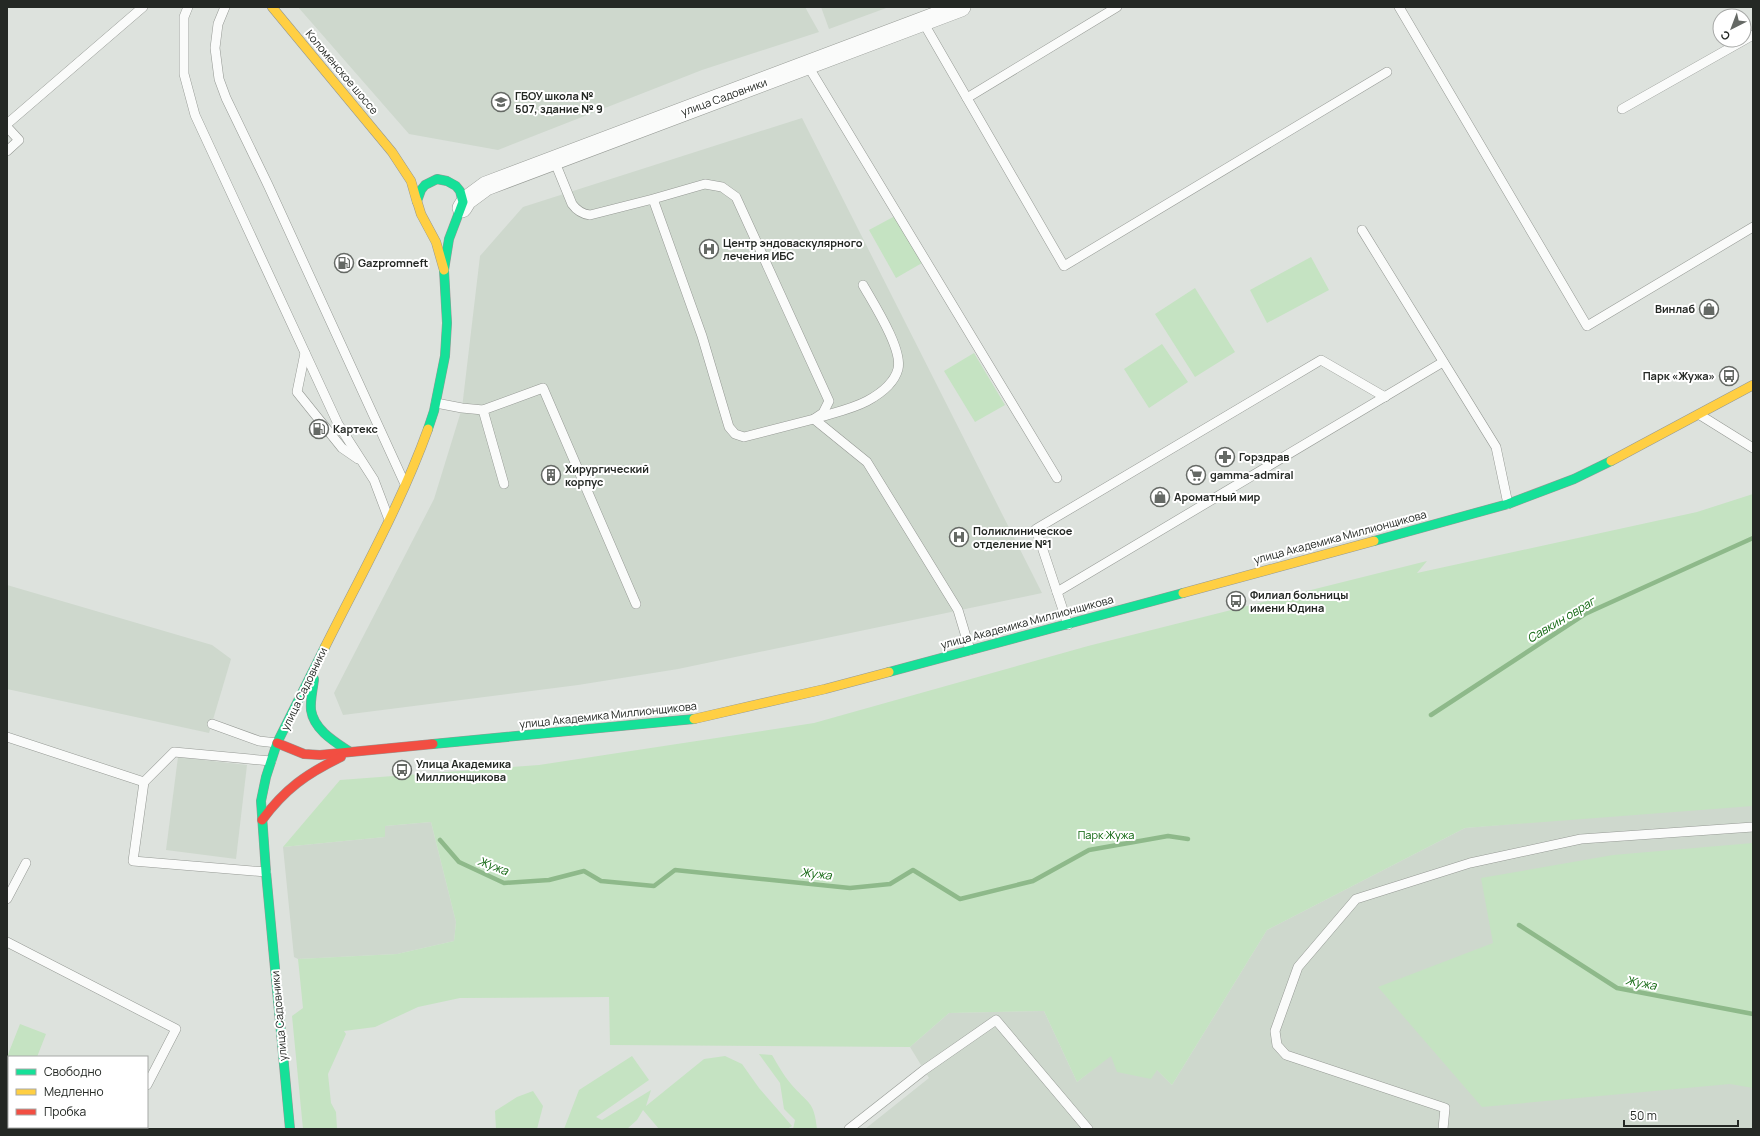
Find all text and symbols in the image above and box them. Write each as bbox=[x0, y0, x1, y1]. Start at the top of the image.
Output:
north arrow bbox=[1712, 8, 1752, 48]
street label: Коломенское шоссе bbox=[303, 26, 383, 117]
text: С bbox=[1717, 28, 1733, 44]
street label: улица Садовники bbox=[679, 74, 769, 119]
place label: ГБОУ школа № 507, здание № 9 bbox=[515, 88, 603, 116]
school or university icon: ГБОУ школа № 507, здание № 9 bbox=[490, 91, 512, 113]
place label: Центр эндоваскулярного лечения ИБС bbox=[723, 235, 863, 263]
hospital icon: Центр эндоваскулярного лечения ИБС bbox=[698, 238, 720, 260]
fuel station icon: Gazpromneft bbox=[333, 252, 355, 274]
place label: Gazpromneft bbox=[358, 255, 429, 270]
shop icon: Винлаб bbox=[1698, 298, 1720, 320]
place label: Винлаб bbox=[1655, 301, 1695, 316]
bus stop icon: Парк «Жужа» bbox=[1718, 365, 1740, 387]
place label: Парк «Жужа» bbox=[1643, 368, 1715, 383]
fuel station icon: Картекс bbox=[308, 418, 330, 440]
place label: Картекс bbox=[333, 421, 378, 436]
pharmacy icon: Горздрав bbox=[1214, 446, 1236, 468]
place label: Горздрав bbox=[1239, 449, 1289, 464]
place label: Хирургический корпус bbox=[565, 461, 649, 489]
building icon: Хирургический корпус bbox=[540, 464, 562, 486]
supermarket icon: gamma-admiral bbox=[1185, 464, 1207, 486]
place label: gamma-admiral bbox=[1210, 467, 1294, 482]
shop icon: Ароматный мир bbox=[1149, 486, 1171, 508]
place label: Ароматный мир bbox=[1174, 489, 1261, 504]
street label: улица Академика Миллионщикова bbox=[1252, 506, 1428, 567]
place label: Поликлиническое отделение №1 bbox=[973, 523, 1073, 551]
hospital icon: Поликлиническое отделение №1 bbox=[948, 526, 970, 548]
place label: Филиал больницы имени Юдина bbox=[1250, 587, 1348, 615]
bus stop icon: Филиал больницы имени Юдина bbox=[1225, 590, 1247, 612]
street label: улица Академика Миллионщикова bbox=[939, 591, 1115, 652]
water label: Савкин овраг bbox=[1523, 592, 1599, 647]
street label: улица Садовники bbox=[277, 645, 330, 733]
street label: улица Академика Миллионщикова bbox=[519, 698, 697, 731]
place label: Улица Академика Миллионщикова bbox=[416, 756, 511, 784]
bus stop icon: Улица Академика Миллионщикова bbox=[391, 759, 413, 781]
park label: Парк Жужа bbox=[1078, 827, 1134, 842]
water label: Жужа bbox=[476, 852, 512, 880]
water label: Жужа bbox=[800, 863, 834, 884]
street label: улица Садовники bbox=[267, 970, 290, 1062]
water label: Жужа bbox=[1624, 971, 1659, 994]
legend bbox=[8, 1056, 148, 1128]
text: Свободно bbox=[44, 1063, 102, 1080]
text: Медленно bbox=[44, 1083, 104, 1100]
scale bar bbox=[1624, 1102, 1738, 1128]
text: Пробка bbox=[44, 1103, 86, 1120]
text: 50 m bbox=[1630, 1107, 1657, 1124]

